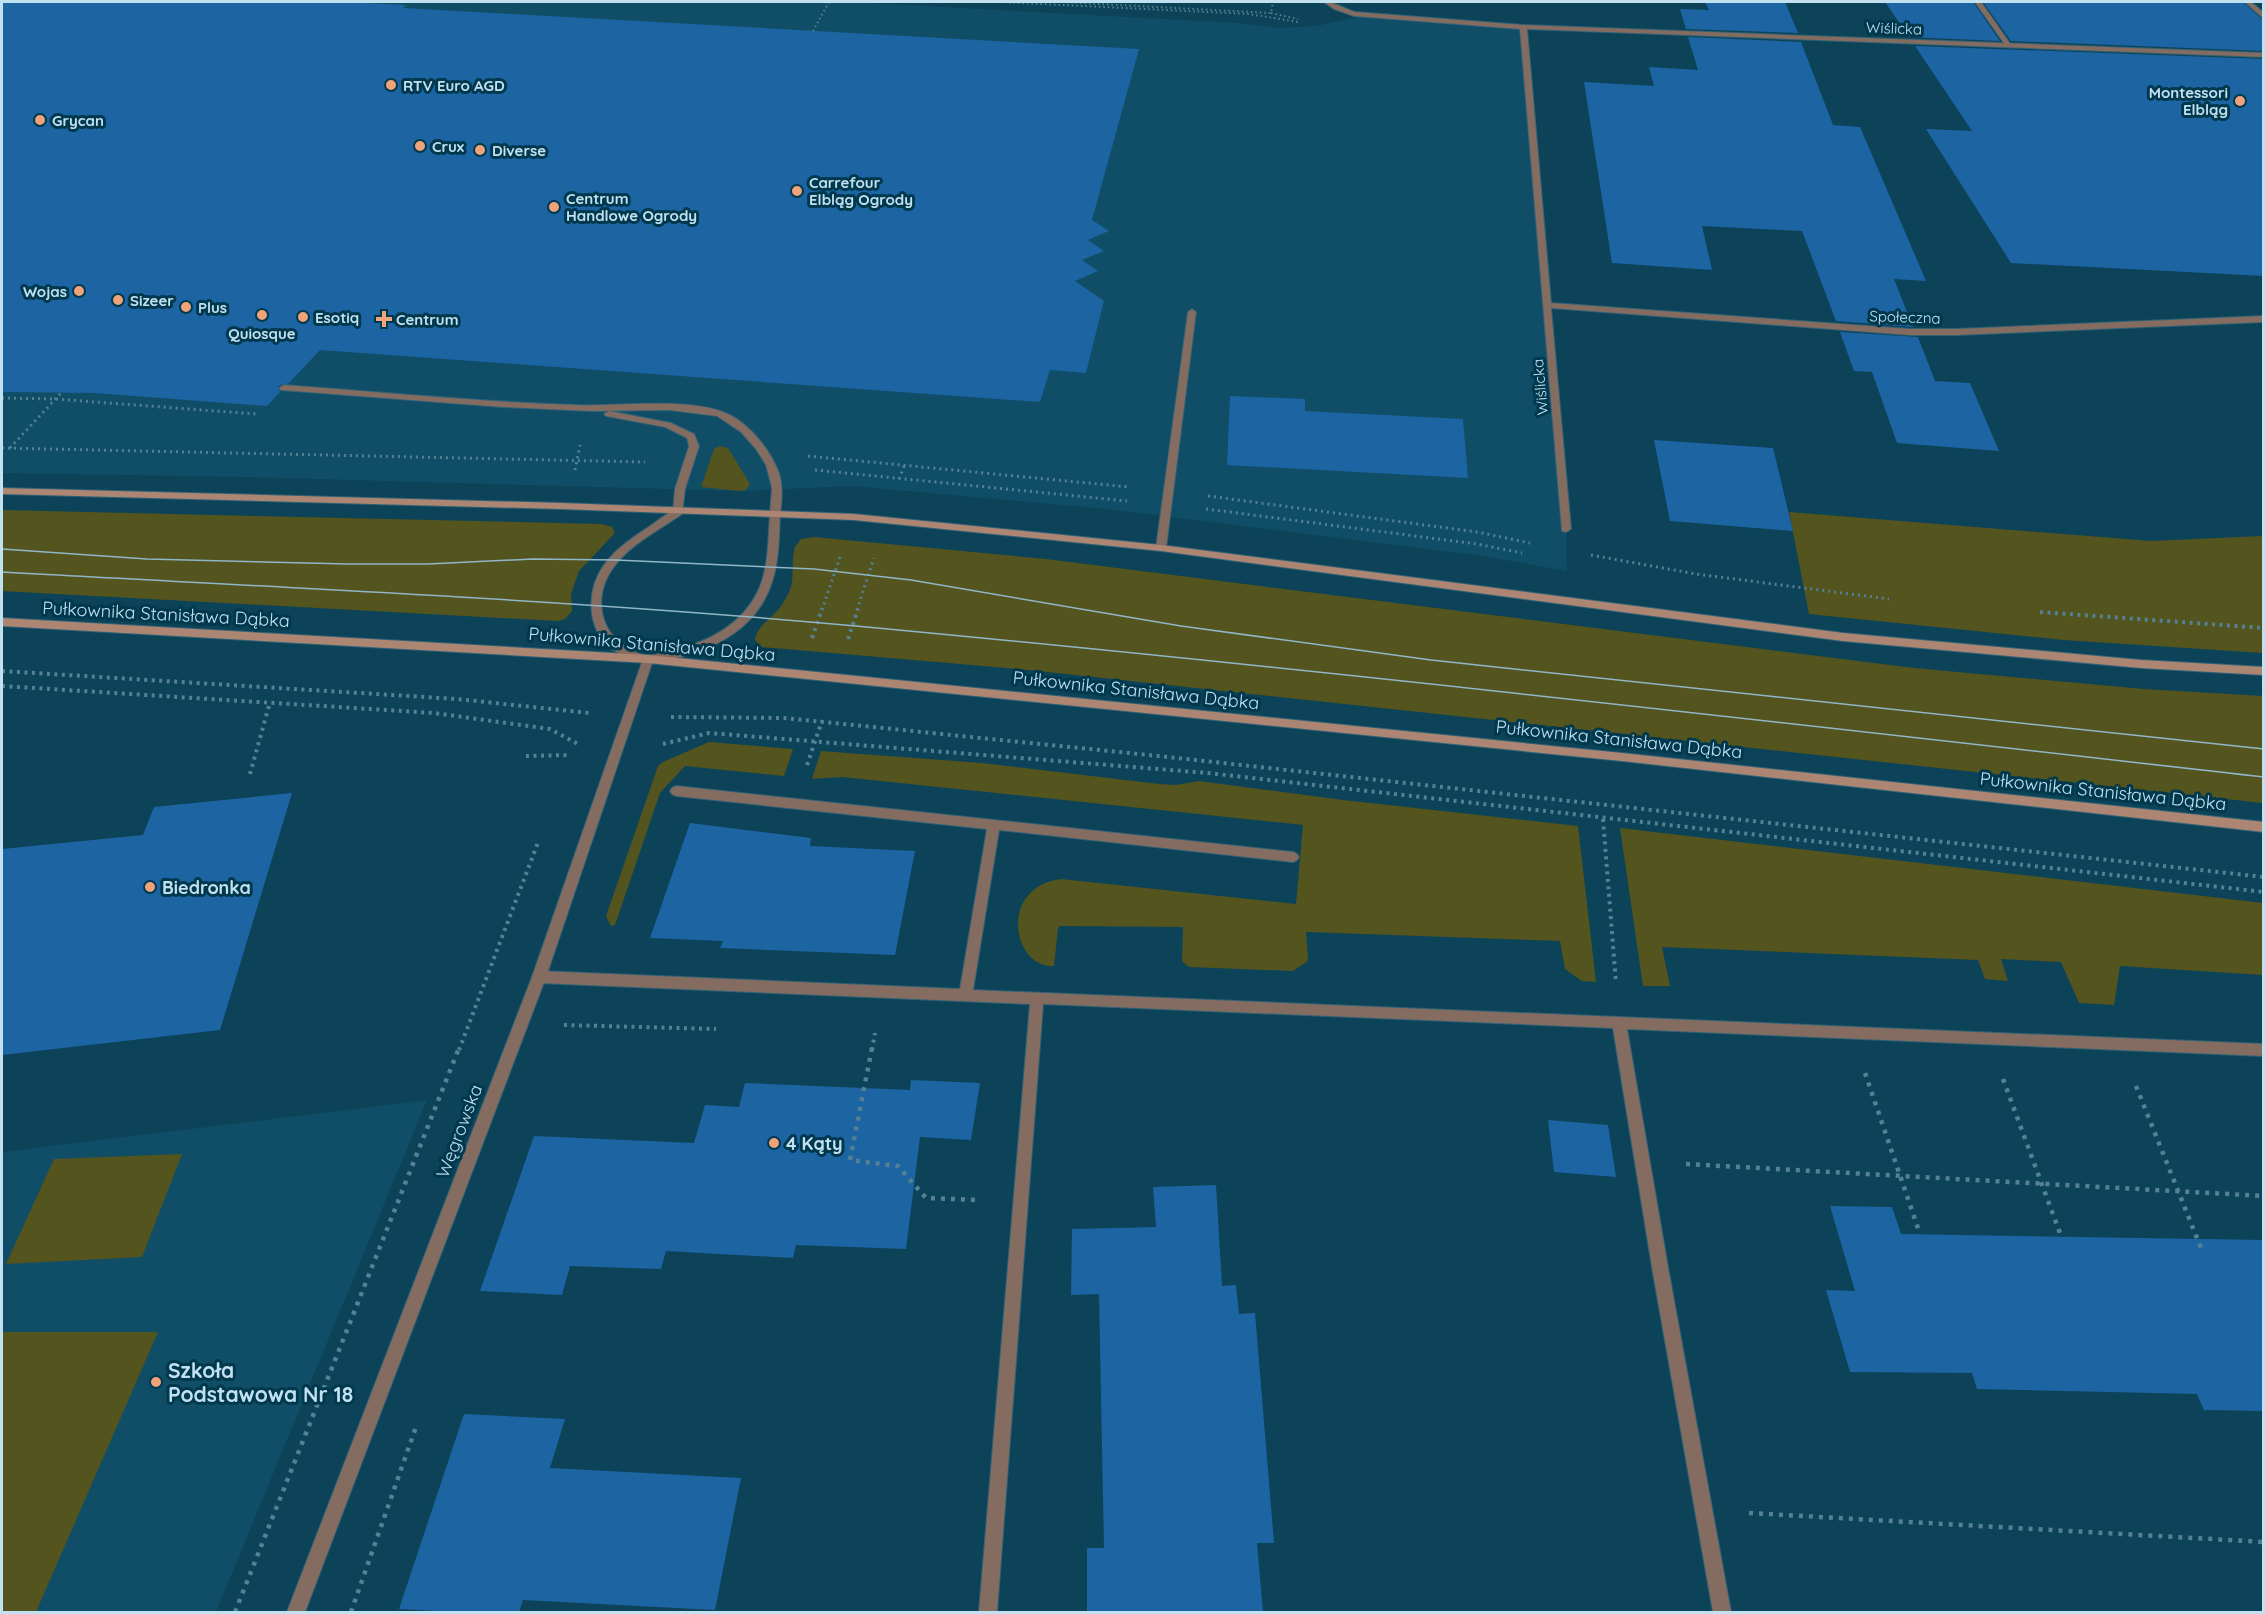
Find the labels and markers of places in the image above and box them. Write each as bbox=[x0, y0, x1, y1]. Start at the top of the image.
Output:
place label: RTV Euro AGD bbox=[403, 76, 505, 95]
marker: RTV Euro AGD bbox=[384, 78, 398, 92]
place label: Montessori Elbląg bbox=[2149, 83, 2228, 119]
marker: Montessori Elbląg bbox=[2233, 94, 2247, 108]
place label: Grycan bbox=[52, 111, 104, 130]
marker: Grycan bbox=[33, 113, 47, 127]
place label: Crux bbox=[432, 137, 465, 156]
marker: Crux bbox=[413, 139, 427, 153]
place label: Diverse bbox=[492, 141, 546, 160]
marker: Diverse bbox=[473, 143, 487, 157]
place label: Carrefour Elbląg Ogrody bbox=[809, 173, 913, 209]
marker: Carrefour Elbląg Ogrody bbox=[790, 184, 804, 198]
place label: Centrum Handlowe Ogrody bbox=[566, 189, 697, 225]
marker: Centrum Handlowe Ogrody bbox=[547, 200, 561, 214]
place label: Wojas bbox=[23, 282, 67, 301]
marker: Wojas bbox=[72, 284, 86, 298]
place label: Sizeer bbox=[130, 291, 174, 310]
marker: Sizeer bbox=[111, 293, 125, 307]
place label: Plus bbox=[198, 298, 227, 317]
marker: Plus bbox=[179, 300, 193, 314]
marker: Quiosque bbox=[255, 308, 269, 322]
place label: Esotiq bbox=[315, 308, 359, 327]
marker: Esotiq bbox=[296, 310, 310, 324]
place label: Centrum bbox=[396, 310, 458, 329]
marker: Centrum bbox=[377, 312, 391, 326]
place label: Quiosque bbox=[228, 324, 296, 343]
place label: Biedronka bbox=[162, 876, 251, 899]
marker: Biedronka bbox=[143, 880, 157, 894]
place label: 4 Kąty bbox=[786, 1132, 843, 1155]
marker: 4 Kąty bbox=[767, 1136, 781, 1150]
place label: Szkoła Podstawowa Nr 18 bbox=[168, 1357, 353, 1407]
marker: Szkoła Podstawowa Nr 18 bbox=[149, 1375, 163, 1389]

